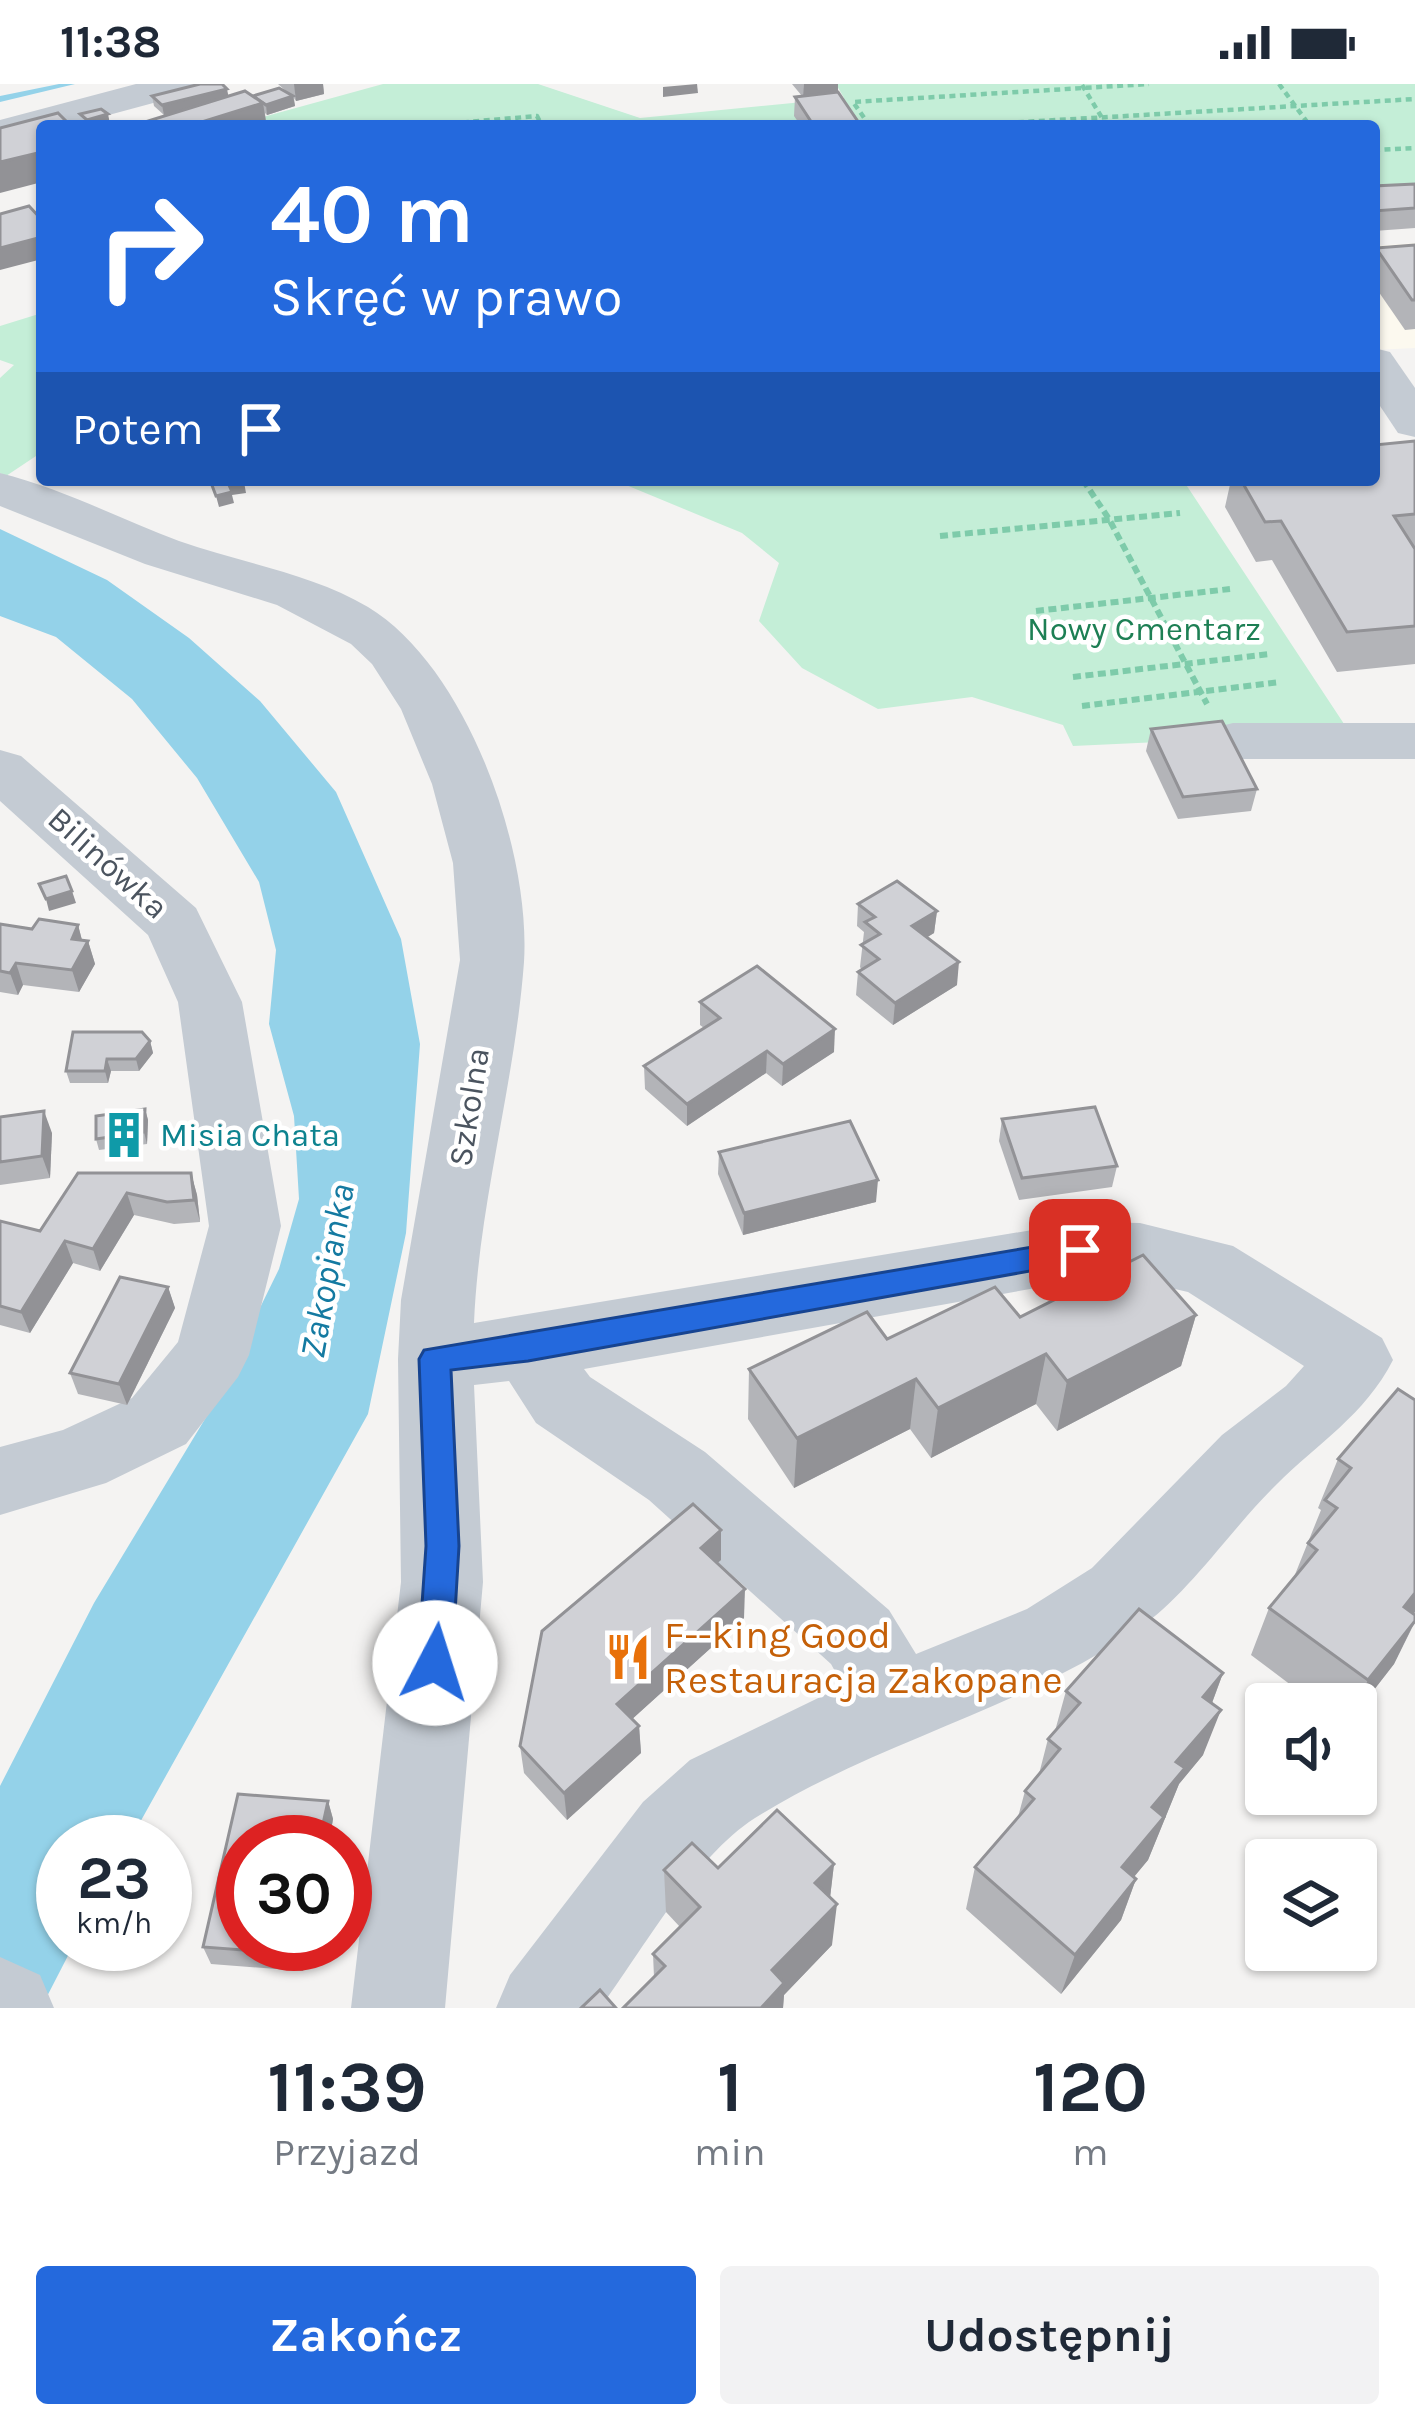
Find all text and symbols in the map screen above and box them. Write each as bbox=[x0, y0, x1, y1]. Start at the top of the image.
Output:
text: 11:38 bbox=[60, 16, 161, 68]
text: 40 m bbox=[270, 165, 474, 263]
icon: right bbox=[72, 168, 228, 324]
text: Skręć w prawo bbox=[270, 265, 622, 329]
icon: arrive bbox=[228, 396, 294, 462]
text: Potem bbox=[72, 403, 204, 455]
park label: Nowy Cmentarz bbox=[1027, 610, 1261, 648]
street label: Bilinówka bbox=[40, 799, 176, 927]
street label: Szkolna bbox=[441, 1045, 497, 1169]
building icon: Misia Chata bbox=[99, 1110, 149, 1160]
place label: Misia Chata bbox=[160, 1116, 340, 1154]
water label: Zakopianka bbox=[291, 1181, 363, 1361]
pin bbox=[1029, 1199, 1131, 1301]
icon: arrive bbox=[1047, 1217, 1113, 1283]
position arrow bbox=[372, 1600, 498, 1726]
place label: F--king Good Restauracja Zakopane bbox=[664, 1612, 1062, 1703]
restaurant icon: F--king Good Restauracja Zakopane bbox=[603, 1632, 653, 1682]
map controls bbox=[1245, 1683, 1377, 1971]
button: sound bbox=[1245, 1683, 1377, 1815]
speed limit sign: 30 bbox=[216, 1815, 372, 1971]
button: layers bbox=[1245, 1839, 1377, 1971]
text: 23 bbox=[77, 1843, 151, 1913]
text: km/h bbox=[76, 1905, 152, 1941]
text: 11:39 bbox=[267, 2045, 427, 2129]
text: 1 bbox=[717, 2045, 743, 2129]
text: 120 bbox=[1033, 2045, 1148, 2129]
text: Przyjazd bbox=[273, 2129, 421, 2175]
text: min bbox=[694, 2129, 766, 2175]
text: m bbox=[1072, 2129, 1109, 2175]
button: Zakończ bbox=[36, 2266, 696, 2404]
button: Udostępnij bbox=[720, 2266, 1379, 2404]

